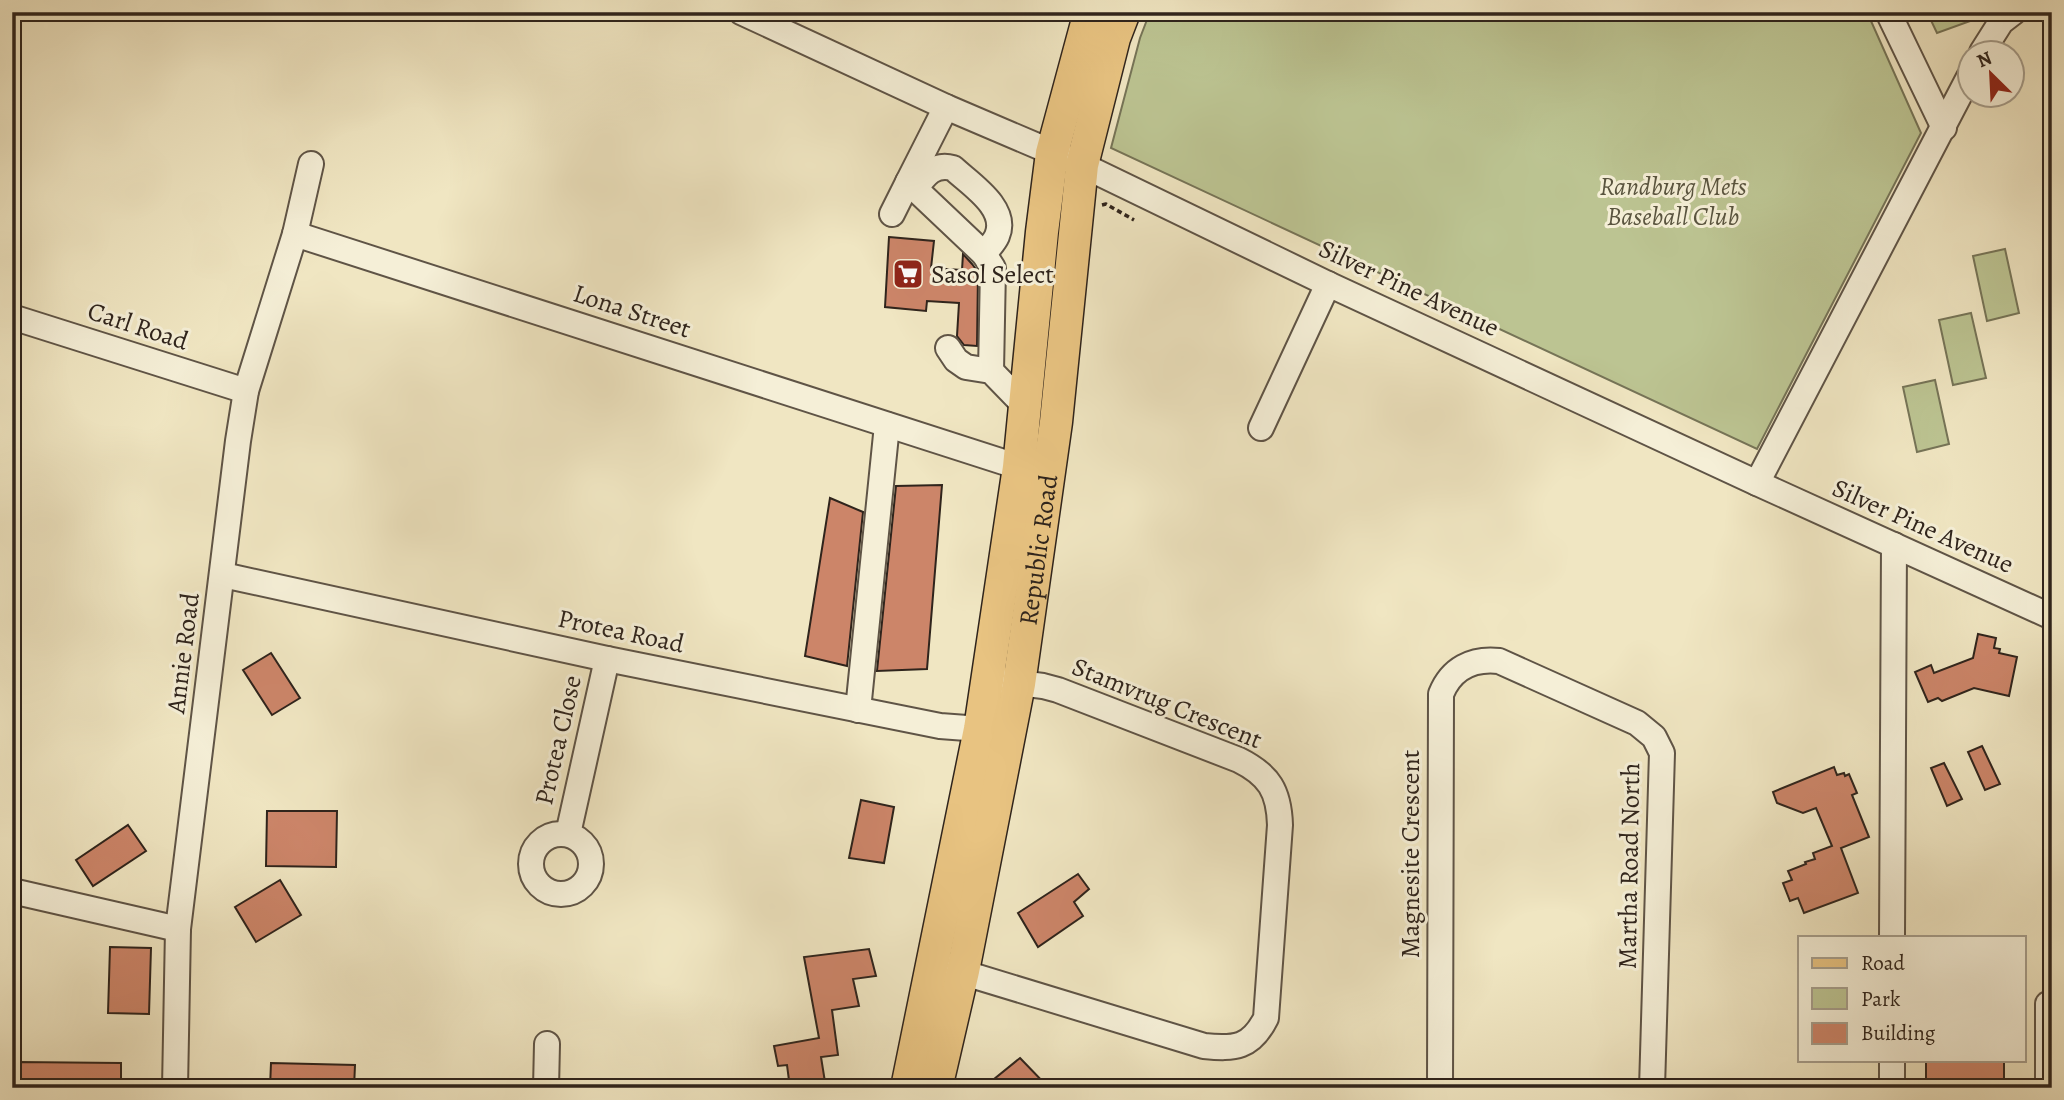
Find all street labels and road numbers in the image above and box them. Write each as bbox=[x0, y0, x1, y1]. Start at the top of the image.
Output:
street label: Silver Pine Avenue bbox=[1313, 231, 1505, 345]
street label: Lona Street bbox=[569, 276, 696, 347]
street label: Carl Road bbox=[83, 293, 193, 359]
street label: Silver Pine Avenue bbox=[1827, 470, 2019, 582]
street label: Republic Road bbox=[1010, 472, 1066, 627]
street label: Annie Road bbox=[158, 591, 208, 716]
street label: Protea Road bbox=[555, 601, 687, 661]
street label: Stamvrug Crescent bbox=[1067, 649, 1268, 757]
street label: Protea Close bbox=[526, 672, 590, 808]
street label: Magnesite Crescent bbox=[1393, 749, 1428, 958]
street label: Martha Road North bbox=[1610, 762, 1648, 969]

